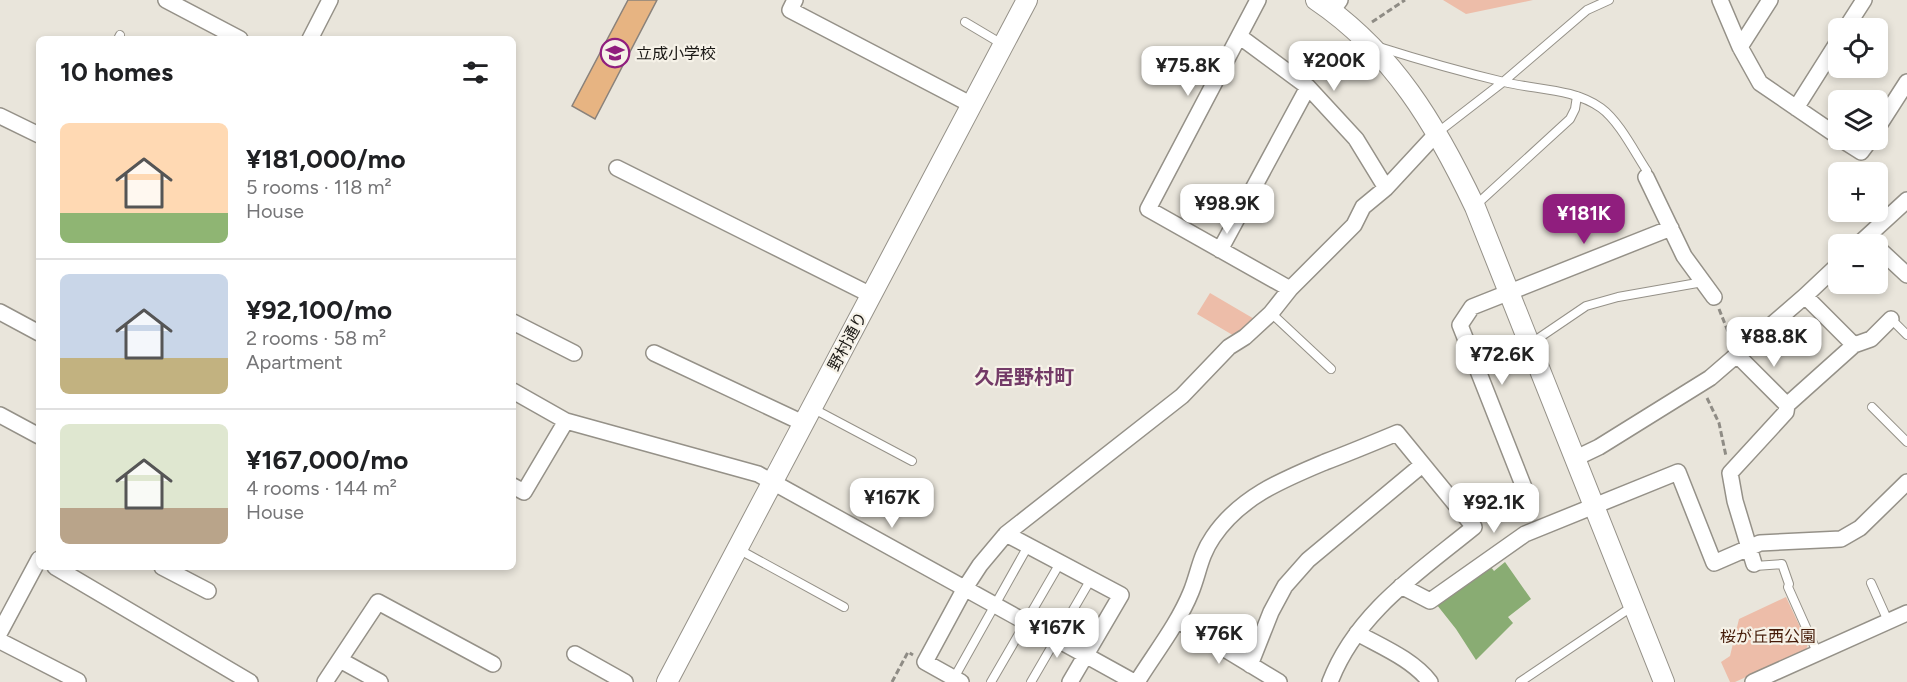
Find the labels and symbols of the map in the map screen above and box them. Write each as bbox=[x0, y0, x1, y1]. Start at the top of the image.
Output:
school or university icon: 立成小学校 bbox=[599, 37, 631, 69]
pin: ¥200K bbox=[1292, 41, 1376, 92]
place label: 立成小学校 bbox=[636, 44, 716, 63]
pin: ¥75.8K bbox=[1139, 46, 1237, 97]
pin: ¥98.9K bbox=[1178, 184, 1276, 235]
pin: ¥181K bbox=[1542, 194, 1626, 245]
street label: 野村通り bbox=[824, 309, 871, 374]
pin: ¥88.8K bbox=[1725, 317, 1823, 368]
pin: ¥72.6K bbox=[1453, 335, 1551, 386]
district label: 久居野村町 bbox=[974, 365, 1074, 389]
pin: ¥167K bbox=[850, 478, 934, 529]
pin: ¥92.1K bbox=[1445, 483, 1543, 534]
pin: ¥167K bbox=[1015, 608, 1099, 659]
pin: ¥76K bbox=[1183, 614, 1255, 665]
park label: 桜が丘西公園 bbox=[1720, 627, 1816, 646]

